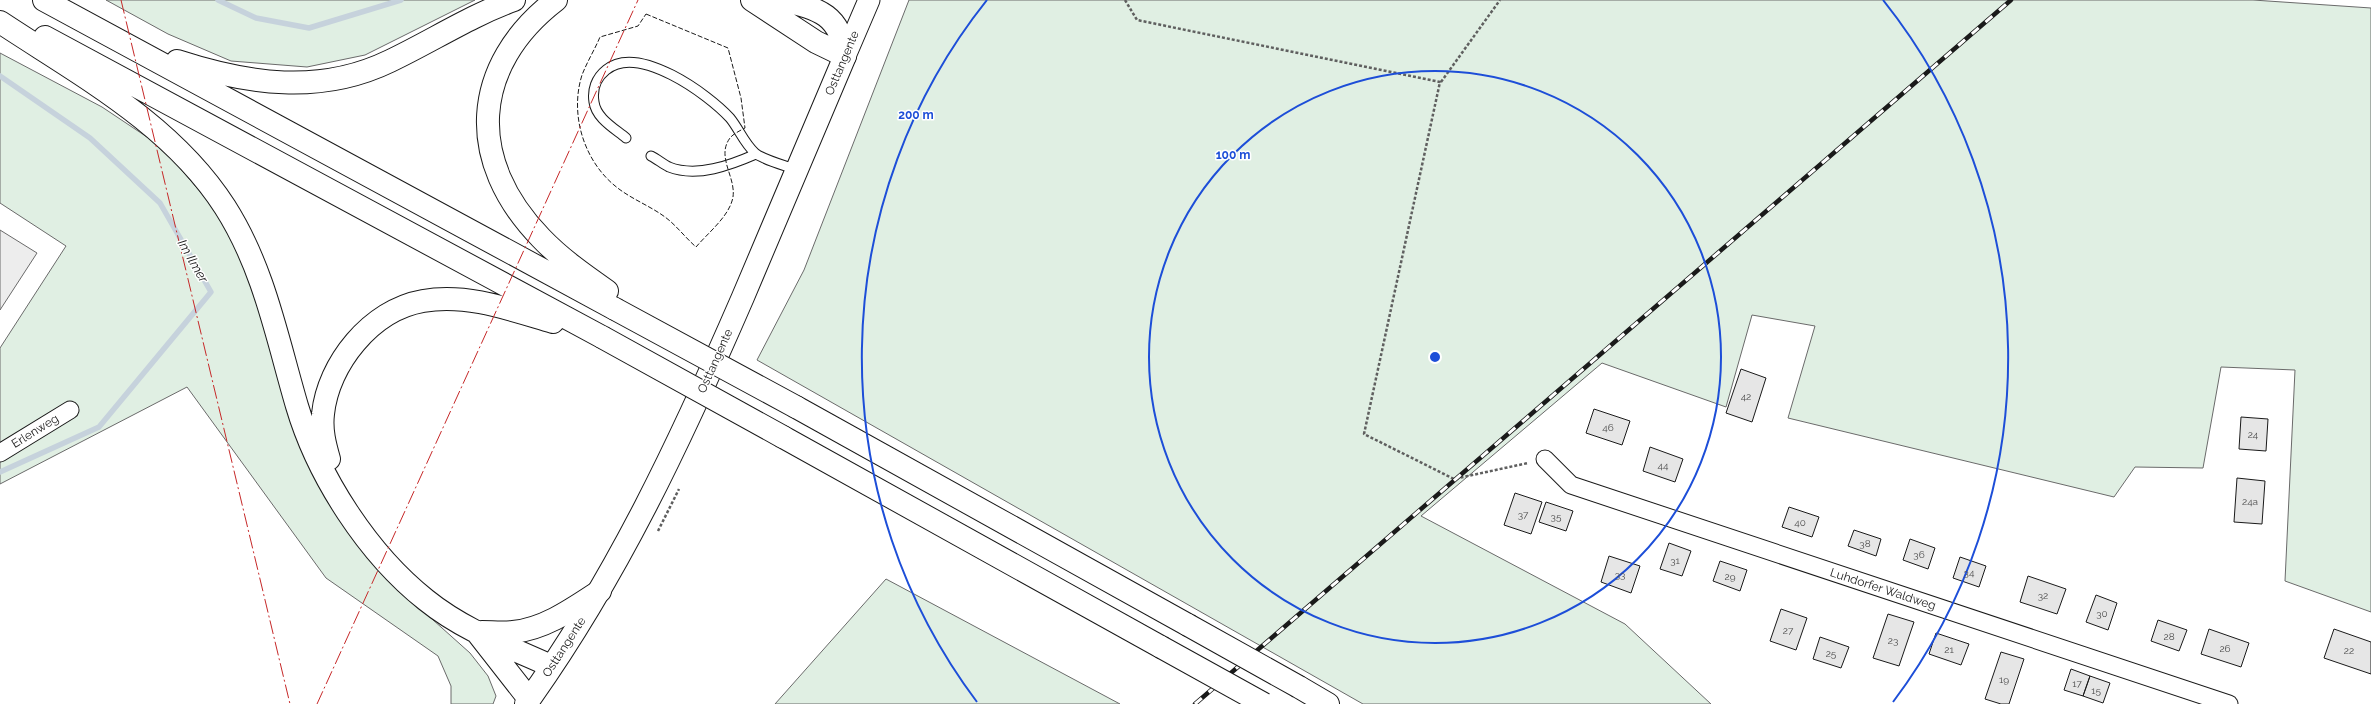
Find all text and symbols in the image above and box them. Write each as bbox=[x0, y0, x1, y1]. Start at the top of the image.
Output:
street label: Osttangente bbox=[822, 29, 862, 97]
text: 200 m bbox=[898, 108, 934, 122]
text: 100 m bbox=[1216, 148, 1250, 162]
water label: Im Ilmer bbox=[175, 237, 212, 286]
street label: Osttangente bbox=[695, 327, 735, 395]
centre of rings bbox=[1428, 350, 1442, 364]
house number: 42 bbox=[1741, 391, 1751, 402]
street label: Erlenweg bbox=[9, 411, 61, 451]
house number: 46 bbox=[1602, 422, 1614, 433]
house number: 24 bbox=[2248, 429, 2259, 440]
house number: 44 bbox=[1658, 460, 1669, 471]
house number: 24a bbox=[2242, 496, 2258, 507]
house number: 37 bbox=[1518, 509, 1529, 520]
house number: 35 bbox=[1551, 511, 1562, 522]
house number: 40 bbox=[1794, 517, 1806, 528]
house number: 38 bbox=[1859, 538, 1871, 549]
house number: 36 bbox=[1913, 549, 1925, 560]
house number: 31 bbox=[1670, 555, 1681, 566]
street label: Luhdorfer Waldweg bbox=[1828, 565, 1938, 613]
house number: 34 bbox=[1964, 567, 1975, 578]
house number: 33 bbox=[1615, 569, 1625, 580]
house number: 29 bbox=[1724, 571, 1736, 582]
house number: 32 bbox=[2038, 590, 2048, 601]
house number: 30 bbox=[2096, 608, 2108, 619]
street label: Osttangente bbox=[539, 614, 589, 680]
house number: 27 bbox=[1783, 625, 1794, 636]
house number: 28 bbox=[2163, 631, 2175, 642]
house number: 23 bbox=[1888, 635, 1898, 646]
house number: 26 bbox=[2219, 643, 2231, 654]
house number: 21 bbox=[1944, 644, 1954, 655]
house number: 22 bbox=[2344, 645, 2354, 656]
house number: 25 bbox=[1826, 648, 1837, 659]
house number: 19 bbox=[1999, 674, 2009, 685]
house number: 17 bbox=[2072, 678, 2082, 689]
house number: 15 bbox=[2091, 685, 2101, 696]

